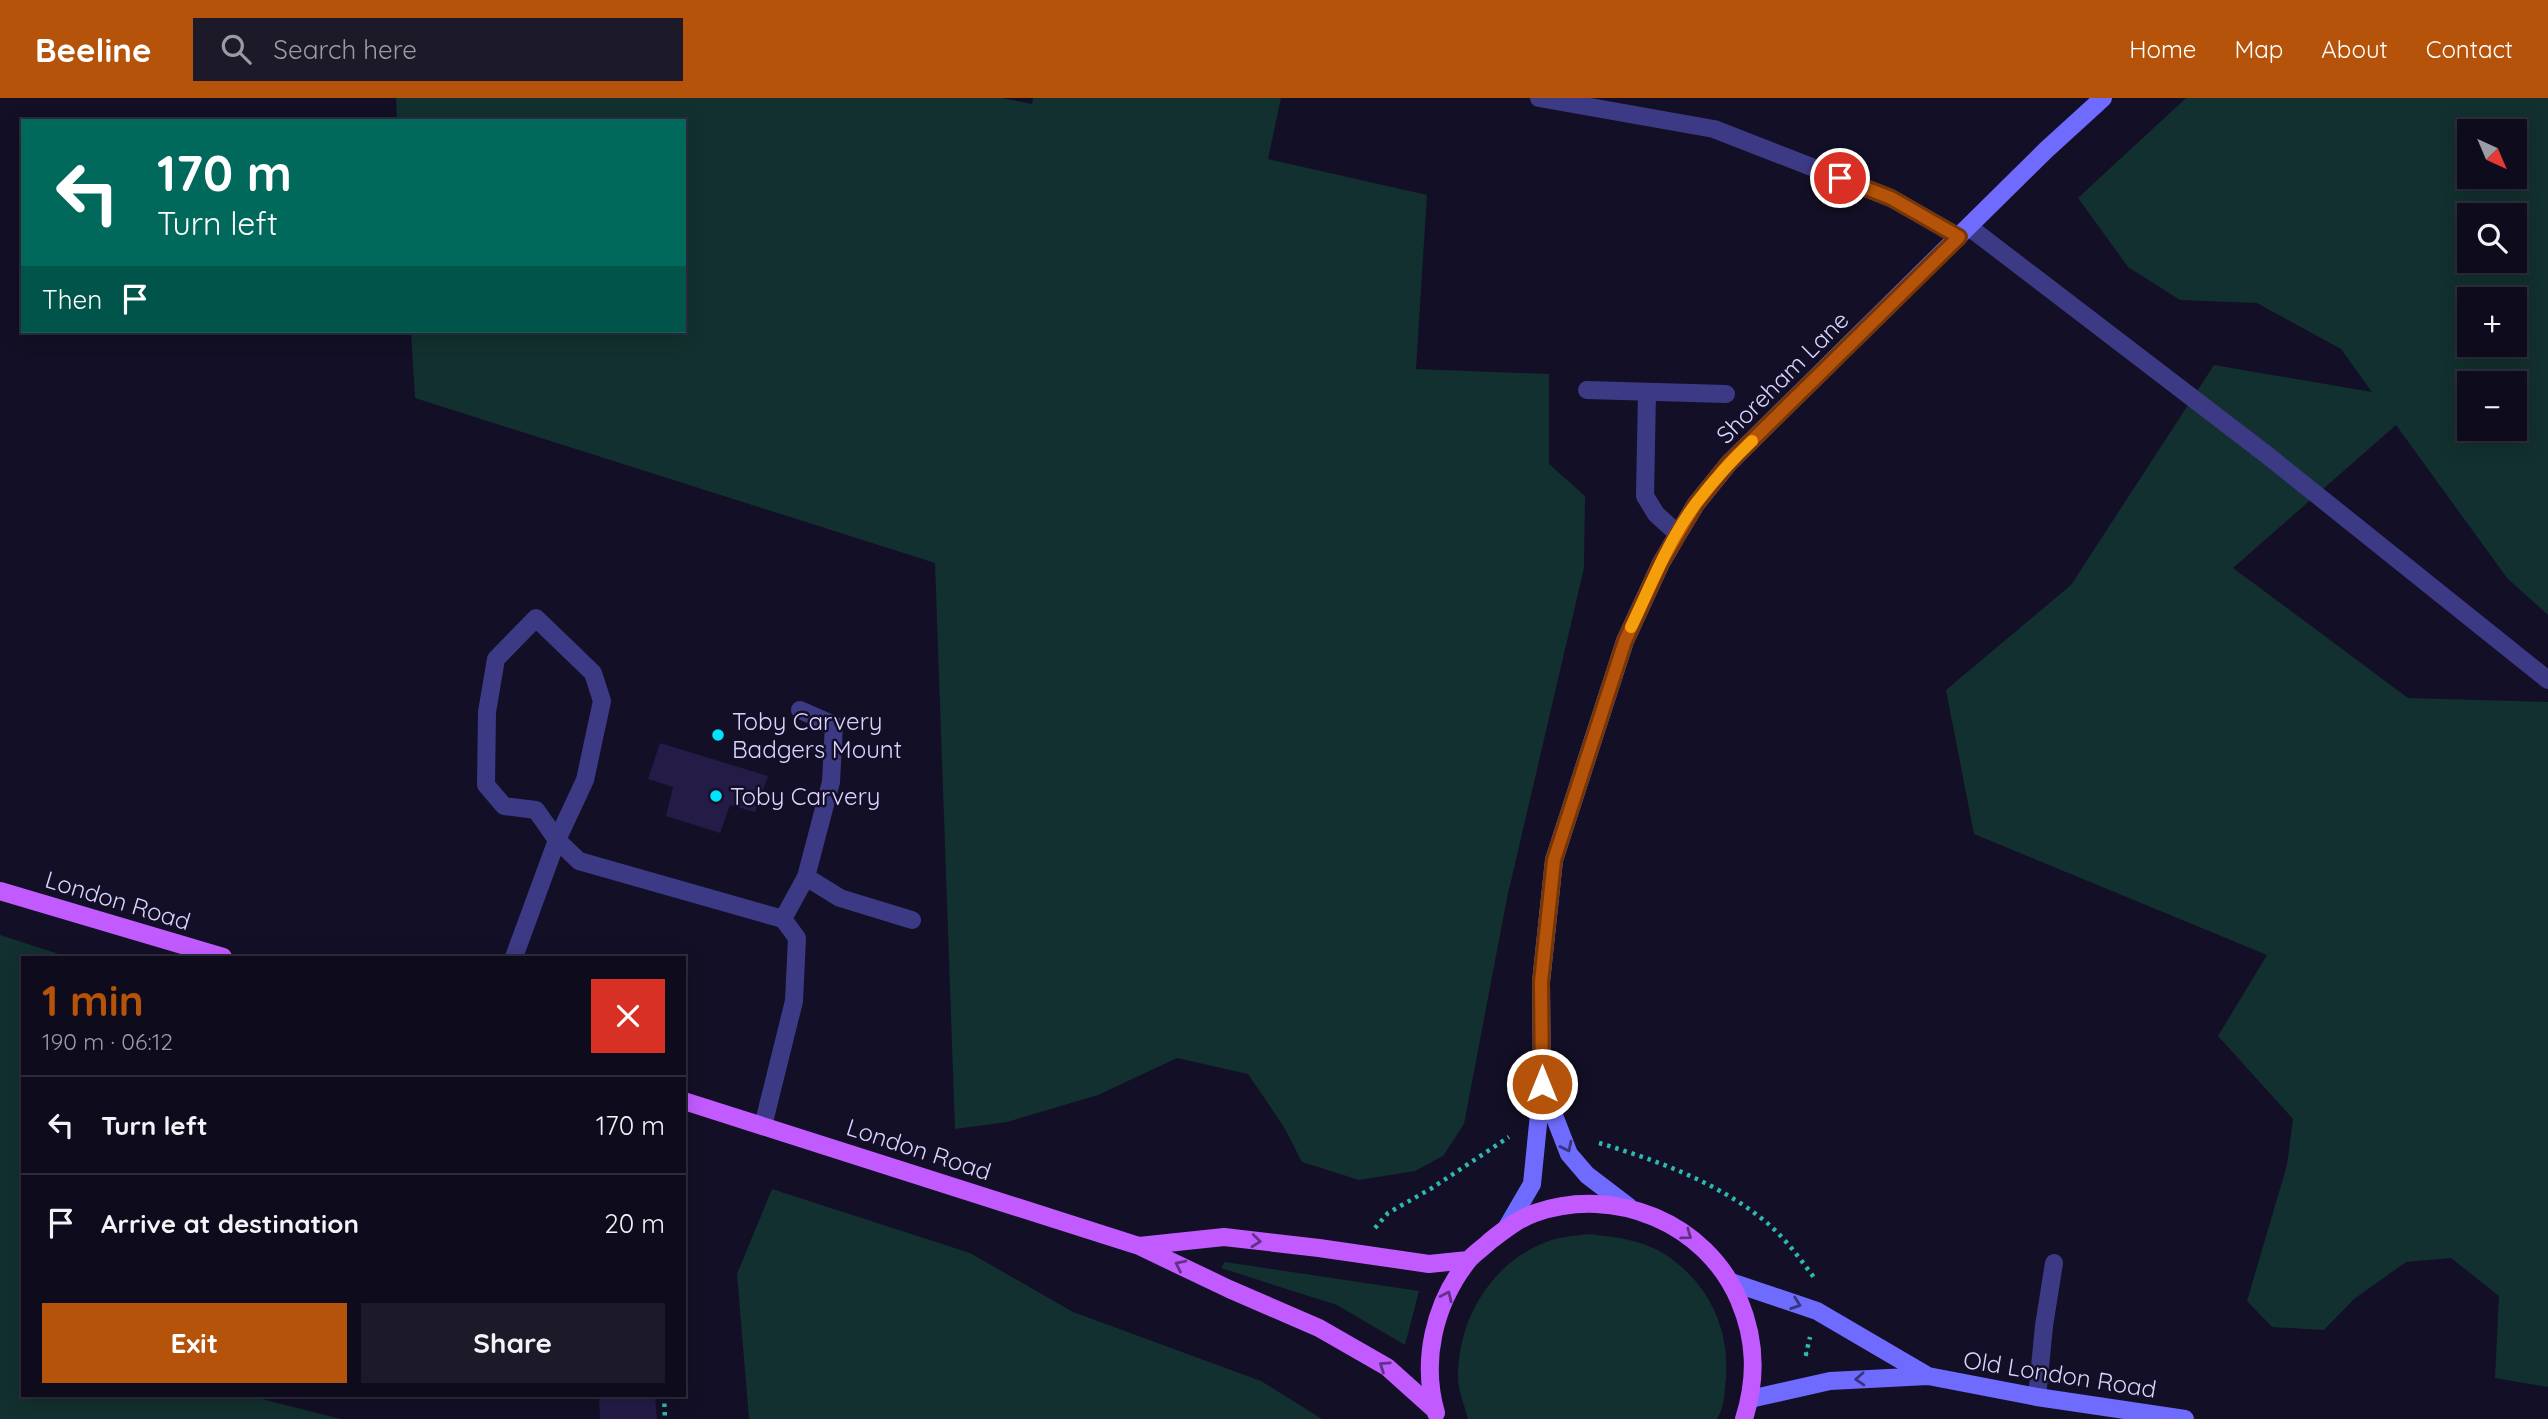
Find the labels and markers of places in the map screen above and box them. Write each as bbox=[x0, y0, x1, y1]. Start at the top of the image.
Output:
pin bbox=[1810, 148, 1870, 208]
place label: Toby Carvery Badgers Mount bbox=[732, 706, 902, 764]
marker: Toby Carvery Badgers Mount bbox=[710, 727, 726, 743]
place label: Toby Carvery bbox=[730, 781, 881, 811]
marker: Toby Carvery bbox=[708, 788, 724, 804]

